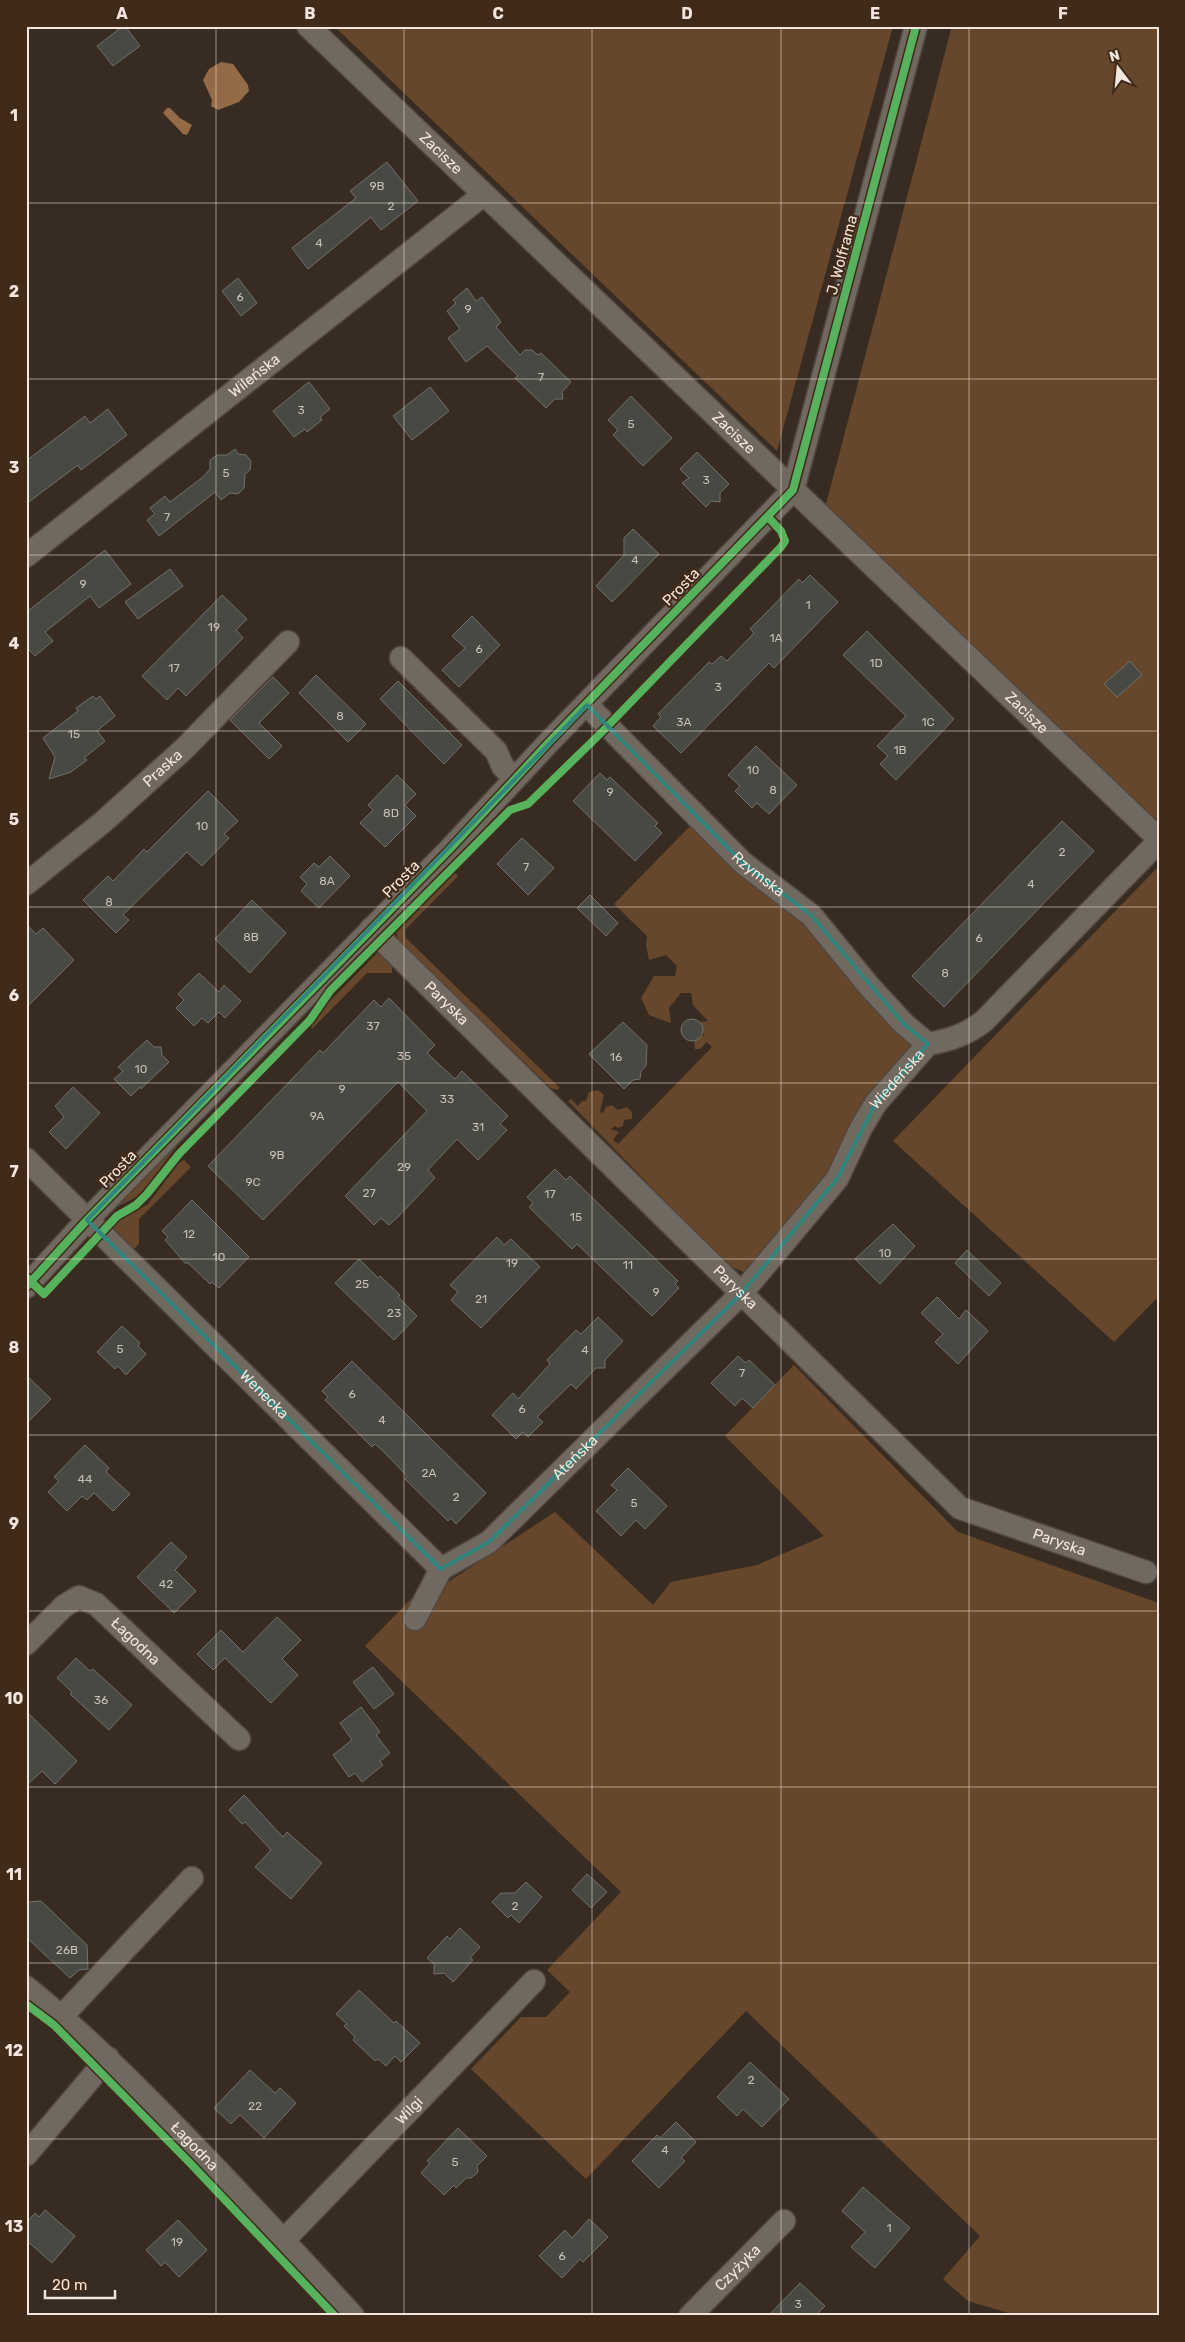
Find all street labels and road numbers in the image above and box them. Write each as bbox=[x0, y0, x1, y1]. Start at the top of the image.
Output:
street label: Zacisze bbox=[416, 128, 466, 178]
street label: J. Wolframa bbox=[823, 213, 861, 297]
street label: Wileńska bbox=[225, 350, 284, 401]
street label: Zacisze bbox=[709, 408, 759, 458]
street label: Prosta bbox=[659, 564, 703, 610]
street label: Zacisze bbox=[1001, 688, 1052, 737]
street label: Praska bbox=[139, 746, 186, 791]
street label: Rzymska bbox=[728, 848, 788, 901]
street label: Prosta bbox=[379, 857, 423, 901]
street label: Paryska bbox=[421, 978, 473, 1029]
street label: Wiedeńska bbox=[866, 1046, 928, 1113]
street label: Prosta bbox=[96, 1146, 140, 1192]
street label: Paryska bbox=[709, 1262, 761, 1313]
street label: Wenecka bbox=[236, 1366, 293, 1423]
street label: Ateńska bbox=[548, 1431, 601, 1484]
street label: Paryska bbox=[1030, 1525, 1088, 1560]
street label: Łagodna bbox=[107, 1614, 164, 1669]
street label: Wilgi bbox=[391, 2093, 427, 2128]
street label: Łagodna bbox=[167, 2118, 222, 2174]
street label: Czyżyka bbox=[711, 2241, 765, 2294]

